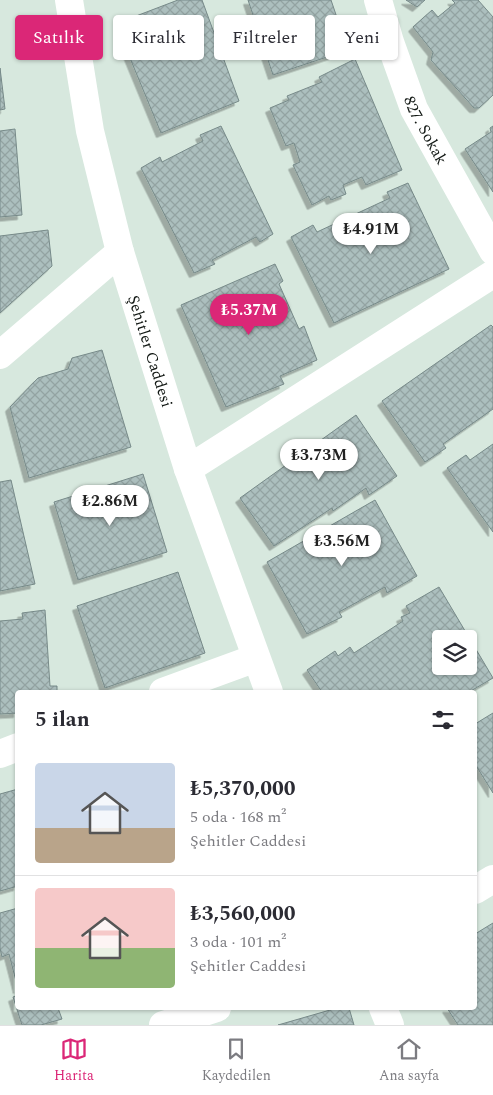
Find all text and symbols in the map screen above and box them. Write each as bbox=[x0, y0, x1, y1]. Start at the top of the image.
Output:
chip: Satılık bbox=[15, 15, 103, 60]
chip: Kiralık bbox=[113, 15, 204, 60]
chip: Filtreler bbox=[214, 15, 315, 60]
chip: Yeni bbox=[325, 15, 398, 60]
street label: 827. Sokak bbox=[397, 93, 454, 169]
pin: ₺4.91M bbox=[330, 212, 412, 255]
text: ₺4.91M bbox=[343, 217, 399, 241]
street label: Şehitler Caddesi bbox=[121, 292, 179, 410]
pin: ₺5.37M bbox=[208, 294, 290, 336]
text: ₺5.37M bbox=[221, 298, 277, 322]
pin: ₺3.73M bbox=[278, 438, 360, 481]
text: ₺3.73M bbox=[291, 443, 347, 467]
pin: ₺2.86M bbox=[69, 484, 151, 527]
text: ₺2.86M bbox=[82, 489, 138, 513]
pin: ₺3.56M bbox=[301, 524, 383, 567]
text: ₺3.56M bbox=[314, 529, 370, 553]
map controls bbox=[432, 630, 477, 675]
button: layers bbox=[432, 630, 477, 675]
text: 5 ilan bbox=[35, 704, 90, 736]
icon: filters bbox=[429, 706, 457, 734]
text: ₺5,370,000 bbox=[190, 773, 296, 805]
icon: home bbox=[75, 783, 135, 843]
text: 5 oda · 168 m² bbox=[190, 805, 286, 829]
text: Şehitler Caddesi bbox=[190, 829, 306, 853]
text: ₺3,560,000 bbox=[190, 898, 296, 930]
icon: home bbox=[75, 908, 135, 968]
text: 3 oda · 101 m² bbox=[190, 930, 286, 954]
text: Şehitler Caddesi bbox=[190, 954, 306, 978]
tab: Harita bbox=[54, 1035, 94, 1086]
tab: Kaydedilen bbox=[202, 1035, 271, 1086]
tab: Ana sayfa bbox=[379, 1035, 439, 1086]

